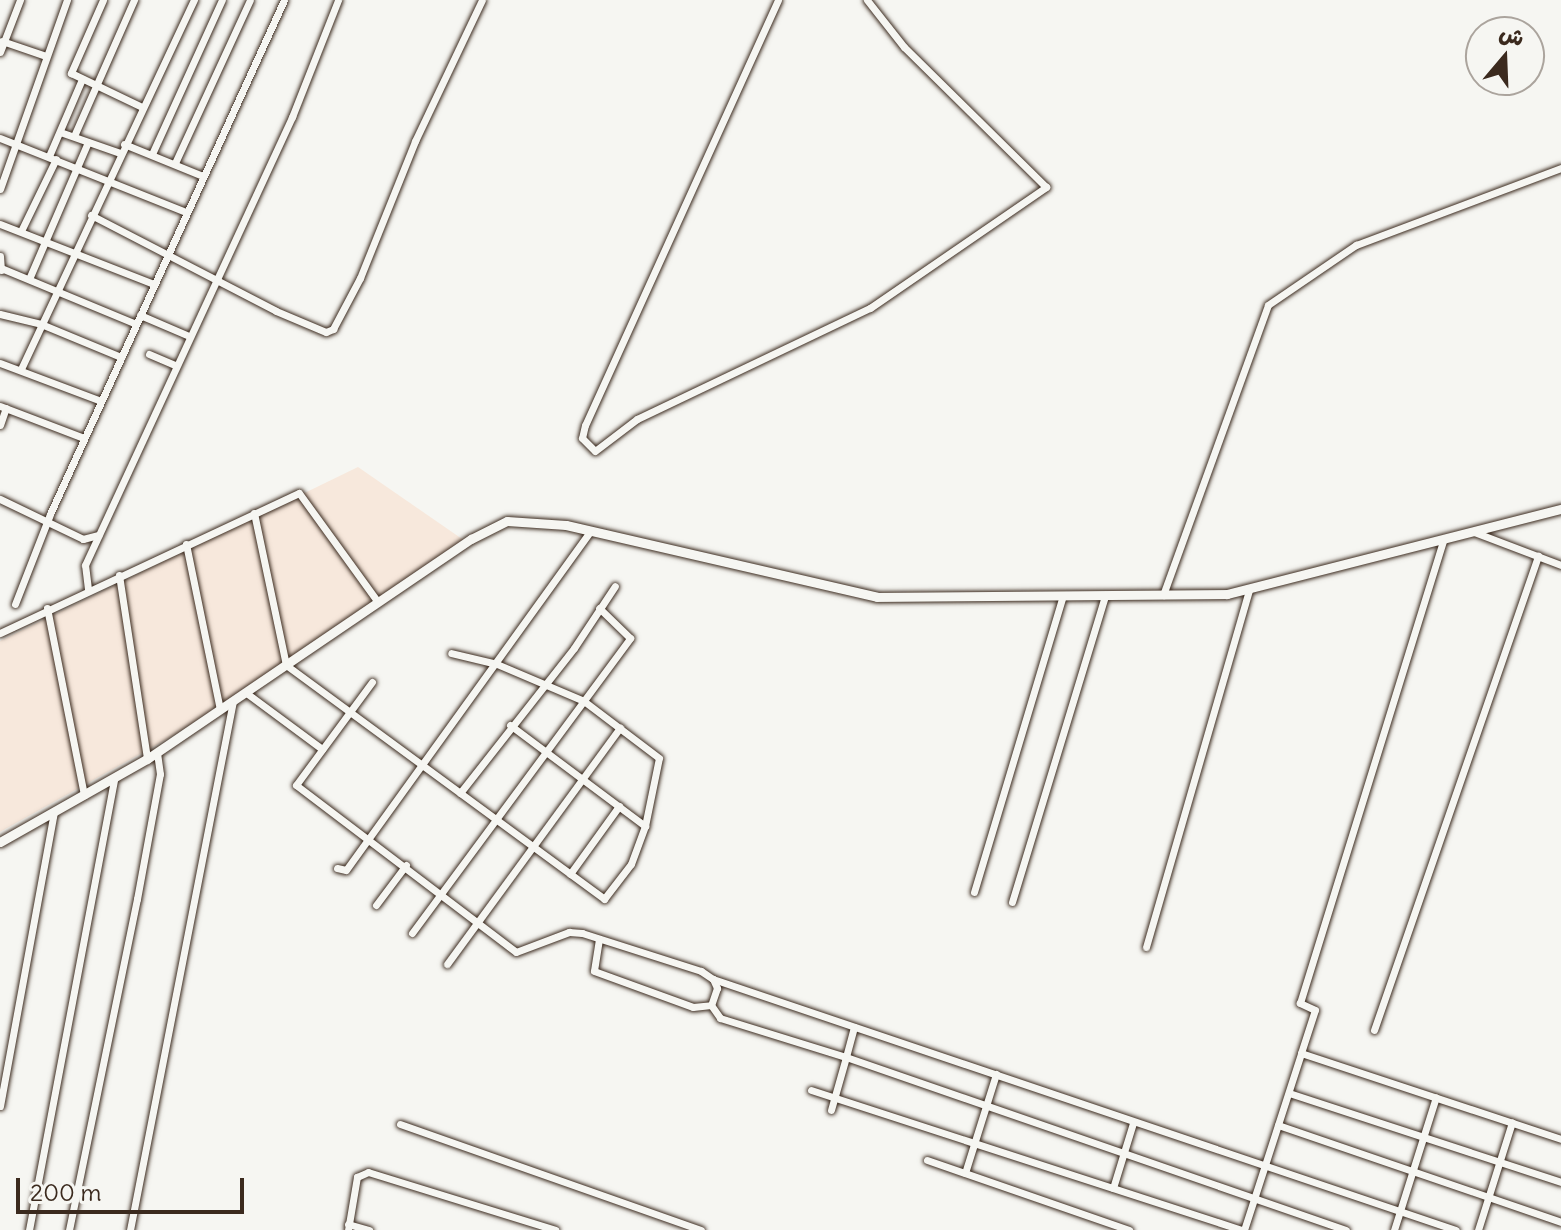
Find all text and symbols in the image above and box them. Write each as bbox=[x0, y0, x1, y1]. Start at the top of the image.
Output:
north arrow bbox=[1465, 16, 1545, 96]
text: ش bbox=[1496, 18, 1528, 52]
scale bar bbox=[20, 1162, 248, 1212]
text: 200 m bbox=[30, 1177, 102, 1207]

